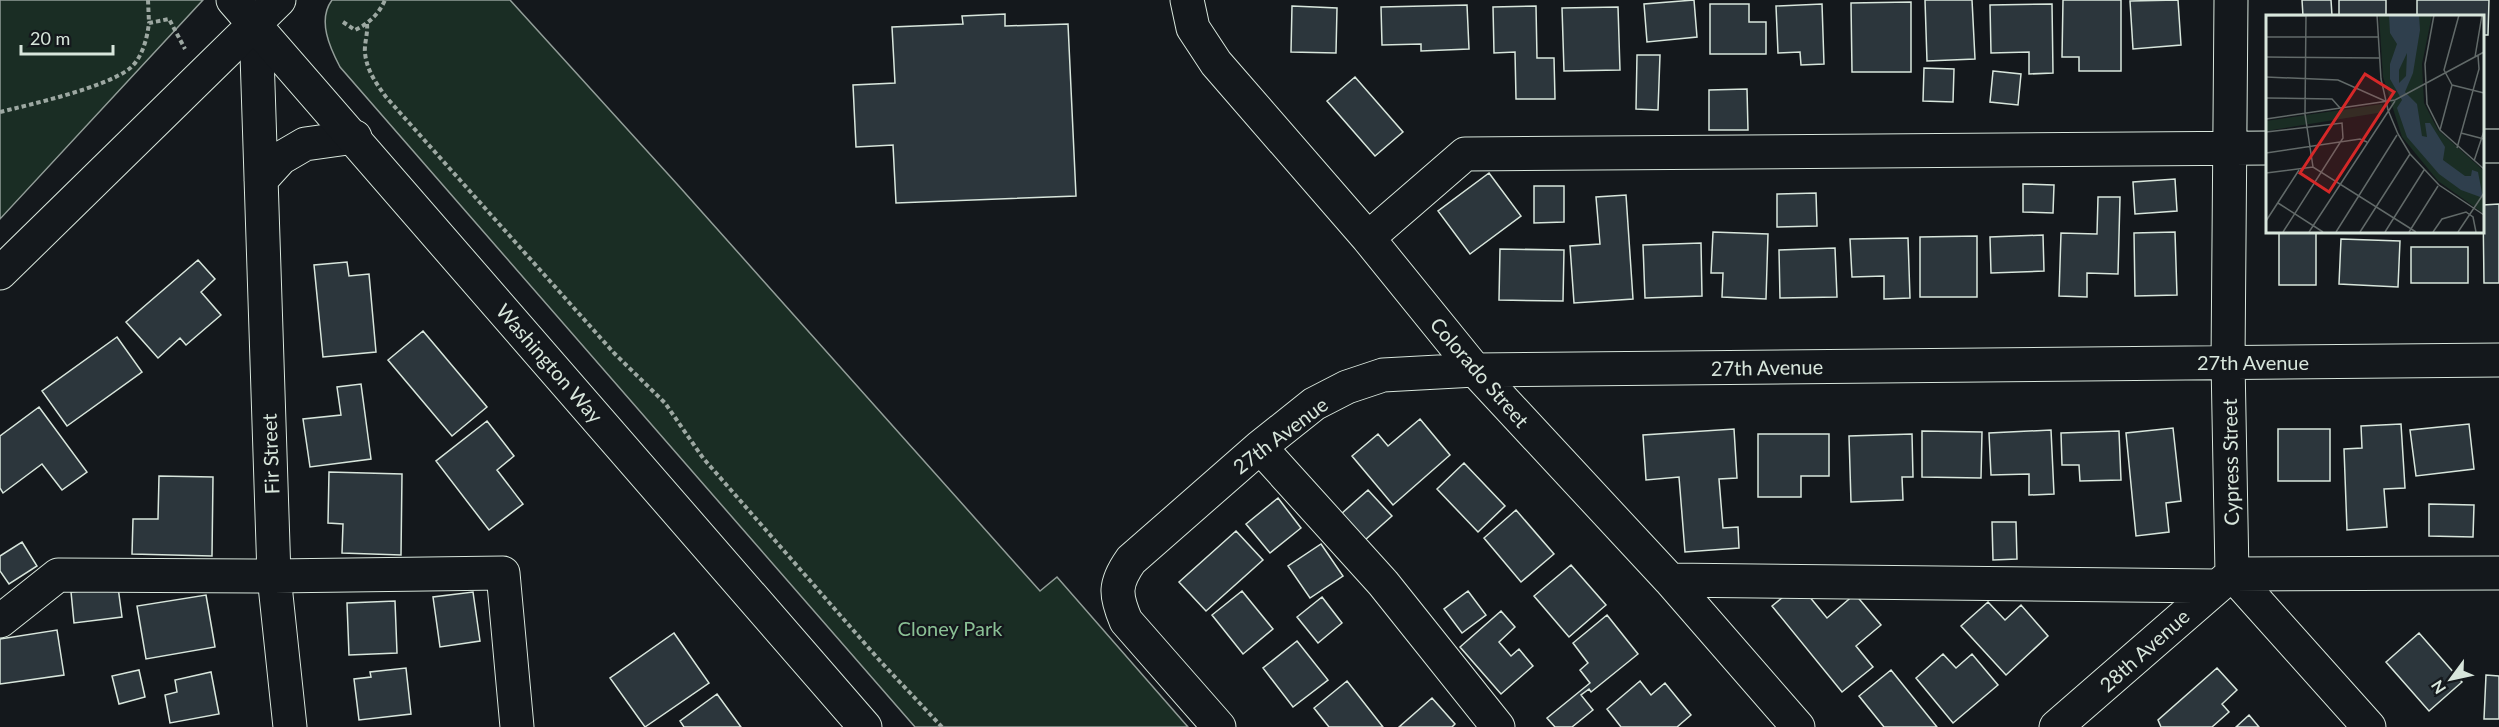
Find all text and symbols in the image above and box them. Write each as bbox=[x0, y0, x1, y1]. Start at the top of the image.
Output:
inset map bbox=[2266, 15, 2484, 232]
scale bar bbox=[21, 18, 112, 56]
text: 20 m bbox=[30, 27, 70, 49]
street label: Washington Way bbox=[492, 299, 609, 428]
street label: Colorado Street bbox=[1426, 312, 1534, 432]
street label: 27th Avenue bbox=[2197, 350, 2309, 374]
street label: 27th Avenue bbox=[1711, 354, 1823, 380]
street label: 27th Avenue bbox=[1228, 392, 1332, 478]
street label: Cypress Street bbox=[2217, 398, 2243, 526]
street label: Fir Street bbox=[257, 413, 283, 495]
street label: 28th Avenue bbox=[2094, 604, 2194, 696]
park label: Cloney Park bbox=[898, 616, 1003, 640]
north arrow bbox=[2421, 649, 2481, 709]
text: N bbox=[2427, 677, 2449, 698]

